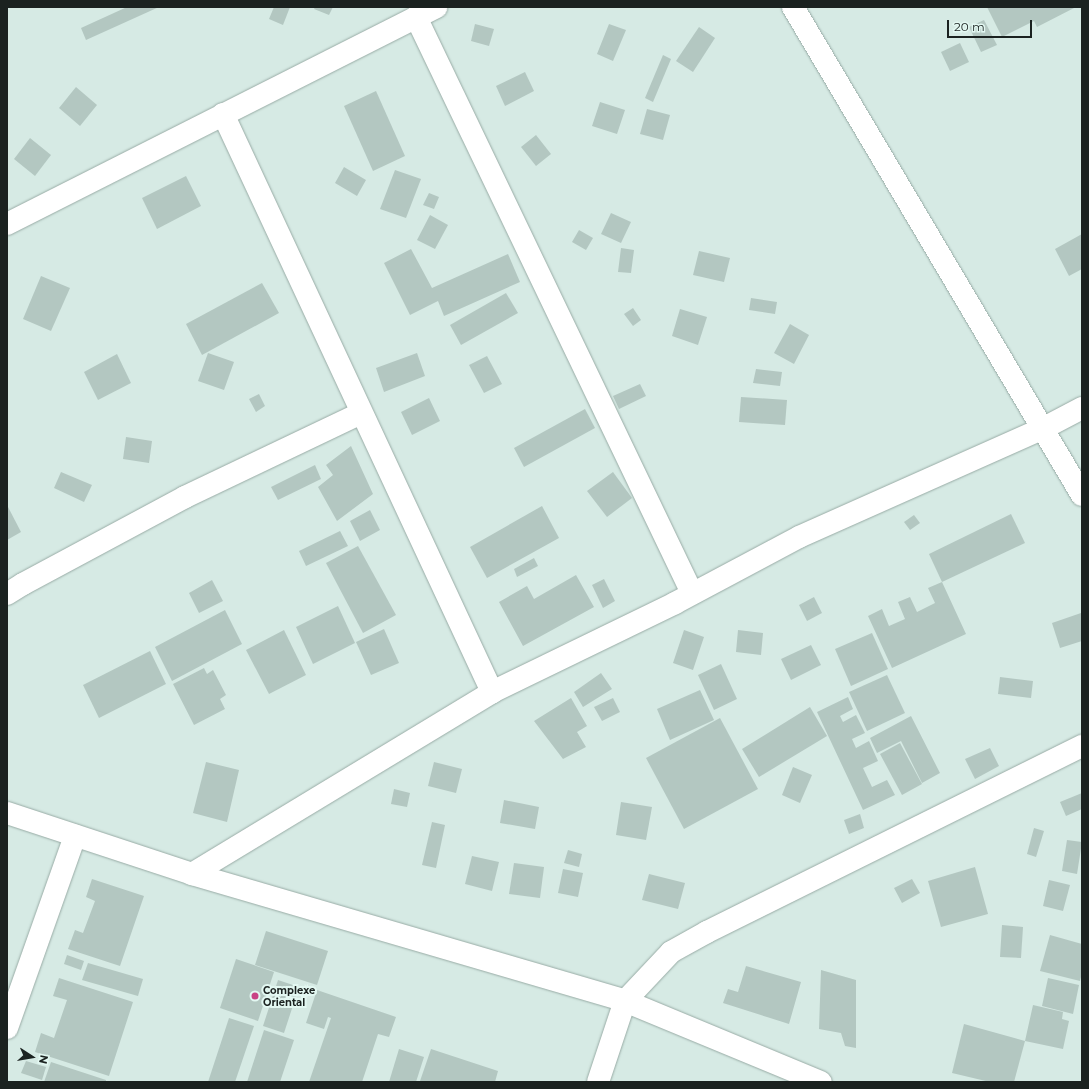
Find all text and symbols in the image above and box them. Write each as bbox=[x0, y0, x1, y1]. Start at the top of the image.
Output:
scale bar bbox=[949, 12, 1034, 38]
text: 20 m bbox=[954, 19, 985, 34]
place label: Complexe Oriental bbox=[263, 984, 315, 1008]
marker: Complexe Oriental bbox=[250, 991, 260, 1001]
north arrow bbox=[12, 1037, 52, 1077]
text: N bbox=[36, 1054, 52, 1065]

